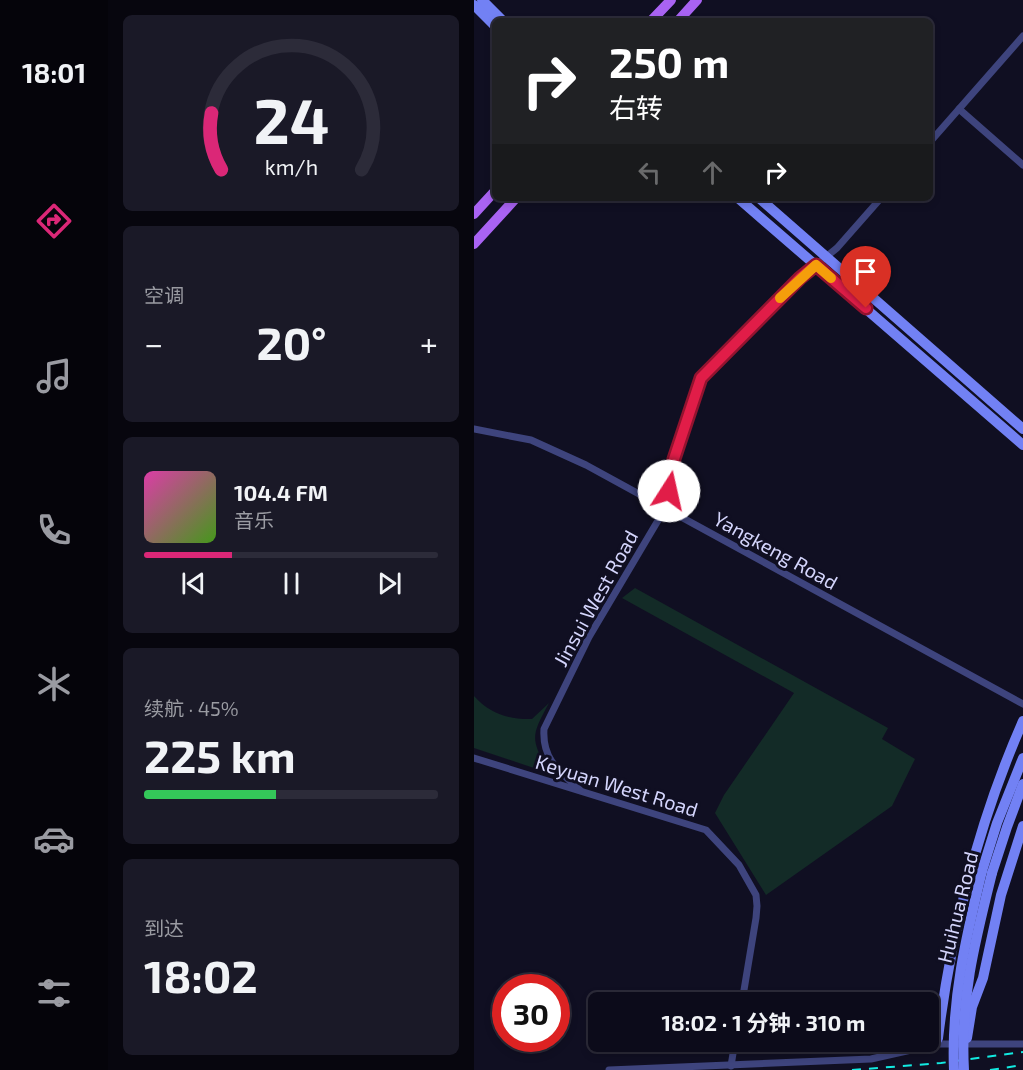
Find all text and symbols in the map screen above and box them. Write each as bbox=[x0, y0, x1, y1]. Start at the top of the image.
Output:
text: 250 m bbox=[609, 36, 729, 86]
icon: right bbox=[510, 42, 588, 120]
text: 18:01 bbox=[22, 56, 86, 88]
text: 24 bbox=[253, 82, 329, 157]
text: 右转 bbox=[609, 91, 663, 123]
text: km/h bbox=[264, 154, 318, 179]
icon: left bbox=[633, 156, 666, 189]
icon: ahead bbox=[696, 156, 729, 189]
icon: right bbox=[759, 156, 792, 189]
icon: directions bbox=[33, 200, 75, 242]
pin bbox=[840, 246, 891, 308]
icon: arrive bbox=[849, 255, 882, 288]
text: 空调 bbox=[144, 283, 184, 307]
text: 20° bbox=[257, 315, 327, 369]
text: − bbox=[144, 323, 163, 363]
text: + bbox=[420, 323, 438, 363]
icon: music bbox=[33, 355, 75, 397]
position arrow bbox=[637, 459, 701, 523]
text: 104.4 FM bbox=[234, 479, 328, 505]
street label: Yangkeng Road bbox=[710, 506, 842, 594]
text: 音乐 bbox=[234, 508, 274, 532]
icon: phone bbox=[33, 509, 75, 551]
street label: Jinsui West Road bbox=[548, 526, 642, 670]
icon: previous bbox=[177, 567, 210, 600]
icon: pause bbox=[275, 567, 308, 600]
icon: next bbox=[373, 567, 406, 600]
icon: climate bbox=[33, 663, 75, 705]
text: 续航 · 45% bbox=[144, 696, 239, 720]
text: 225 km bbox=[144, 728, 296, 782]
street label: Keyuan West Road bbox=[533, 749, 701, 821]
icon: car bbox=[33, 818, 75, 860]
street label: Huihua Road bbox=[932, 849, 982, 965]
text: 到达 bbox=[144, 916, 184, 940]
text: 18:02 bbox=[144, 948, 258, 1002]
icon: filters bbox=[33, 972, 75, 1014]
speed limit sign: 30 bbox=[492, 974, 570, 1052]
text: 18:02 · 1 分钟 · 310 m bbox=[662, 1009, 865, 1035]

